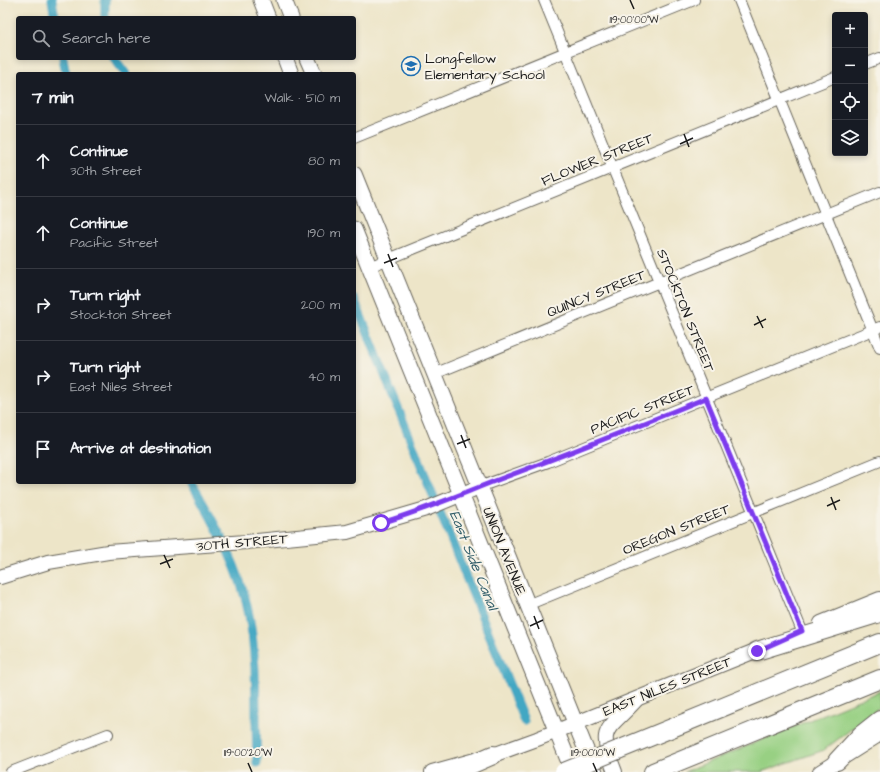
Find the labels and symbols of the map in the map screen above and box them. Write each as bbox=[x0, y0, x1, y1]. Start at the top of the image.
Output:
text: 119°00'00"W bbox=[609, 13, 659, 27]
place label: Longfellow Elementary School bbox=[425, 49, 545, 85]
school or university icon: Longfellow Elementary School bbox=[400, 55, 422, 77]
street label: FLOWER STREET bbox=[539, 128, 656, 191]
street label: STOCKTON STREET bbox=[651, 246, 719, 375]
street label: QUINCY STREET bbox=[544, 265, 649, 323]
street label: PACIFIC STREET bbox=[588, 380, 697, 440]
street label: OREGON STREET bbox=[620, 499, 733, 561]
street label: UNION AVENUE bbox=[477, 504, 531, 599]
water label: East Side Canal bbox=[444, 507, 504, 615]
route start bbox=[372, 514, 390, 532]
street label: 30TH STREET bbox=[196, 529, 289, 557]
route end bbox=[748, 642, 766, 660]
street label: EAST NILES STREET bbox=[600, 652, 735, 722]
text: 119°00'20"W bbox=[224, 746, 273, 760]
text: 119°00'10"W bbox=[571, 746, 616, 760]

